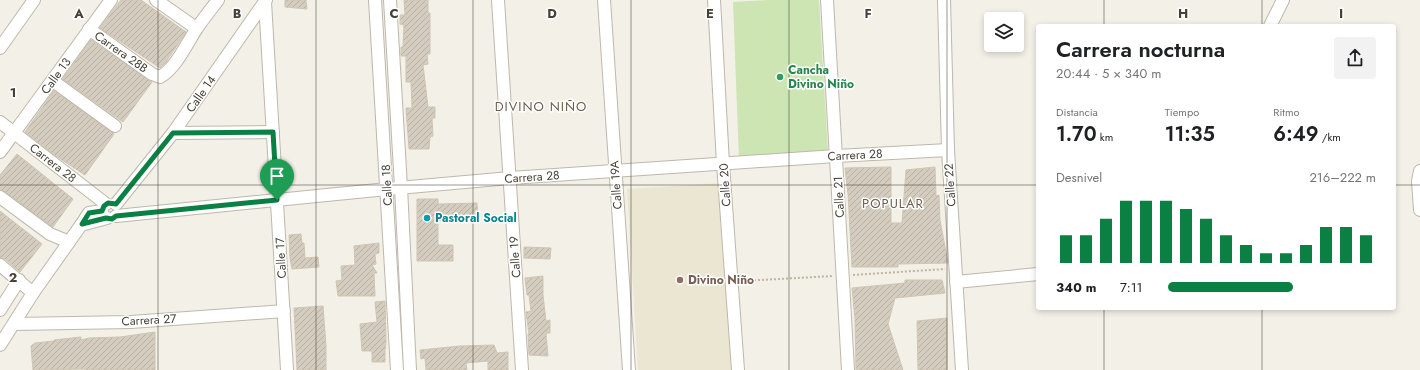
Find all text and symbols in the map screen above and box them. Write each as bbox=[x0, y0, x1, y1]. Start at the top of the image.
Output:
text: A bbox=[73, 4, 84, 23]
text: B bbox=[233, 4, 242, 23]
text: C bbox=[389, 4, 399, 23]
text: D bbox=[547, 4, 557, 23]
text: E bbox=[706, 4, 714, 23]
text: F bbox=[864, 4, 872, 23]
text: H bbox=[1178, 4, 1188, 23]
text: I bbox=[1339, 4, 1343, 23]
map controls bbox=[984, 12, 1024, 52]
button: layers bbox=[984, 12, 1024, 52]
street label: Carrera 28B bbox=[91, 27, 152, 77]
text: Carrera nocturna bbox=[1056, 33, 1225, 65]
button: share bbox=[1334, 37, 1376, 79]
street label: Calle 13 bbox=[37, 54, 76, 98]
place label: Cancha Divino Niño bbox=[788, 61, 854, 93]
text: 20:44 · 5 × 340 m bbox=[1056, 64, 1161, 83]
street label: Calle 14 bbox=[182, 72, 220, 116]
marker: Cancha Divino Niño bbox=[775, 72, 785, 82]
text: 1 bbox=[10, 83, 16, 102]
district label: DIVINO NIÑO bbox=[495, 97, 587, 116]
text: Distancia bbox=[1056, 104, 1098, 120]
text: Tiempo bbox=[1165, 104, 1199, 120]
text: Ritmo bbox=[1273, 104, 1300, 120]
text: 1.70 bbox=[1056, 120, 1097, 149]
text: 11:35 bbox=[1165, 120, 1215, 149]
text: 6:49 bbox=[1273, 120, 1318, 149]
text: km bbox=[1097, 129, 1113, 145]
text: /km bbox=[1318, 129, 1341, 145]
street label: Carrera 28 bbox=[26, 139, 80, 187]
street label: Carrera 28 bbox=[827, 145, 883, 165]
pin bbox=[260, 159, 294, 200]
street label: Calle 19A bbox=[605, 160, 627, 210]
street label: Calle 20 bbox=[715, 163, 735, 207]
street label: Calle 22 bbox=[940, 163, 960, 207]
street label: Calle 18 bbox=[377, 164, 397, 206]
icon: arrive bbox=[266, 165, 288, 187]
street label: Carrera 28 bbox=[504, 166, 560, 188]
text: Desnivel bbox=[1056, 168, 1102, 187]
text: 216–222 m bbox=[1309, 168, 1376, 187]
street label: Calle 21 bbox=[829, 176, 849, 218]
district label: POPULAR bbox=[862, 194, 924, 213]
place label: Pastoral Social bbox=[435, 209, 517, 227]
marker: Pastoral Social bbox=[422, 213, 432, 223]
street label: Calle 17 bbox=[271, 236, 291, 279]
street label: Calle 19 bbox=[505, 236, 525, 278]
text: 2 bbox=[9, 268, 17, 287]
place label: Divino Niño bbox=[688, 271, 754, 289]
marker: Divino Niño bbox=[675, 275, 685, 285]
text: 340 m bbox=[1056, 278, 1096, 297]
text: 7:11 bbox=[1120, 278, 1142, 297]
street label: Carrera 27 bbox=[121, 310, 178, 330]

